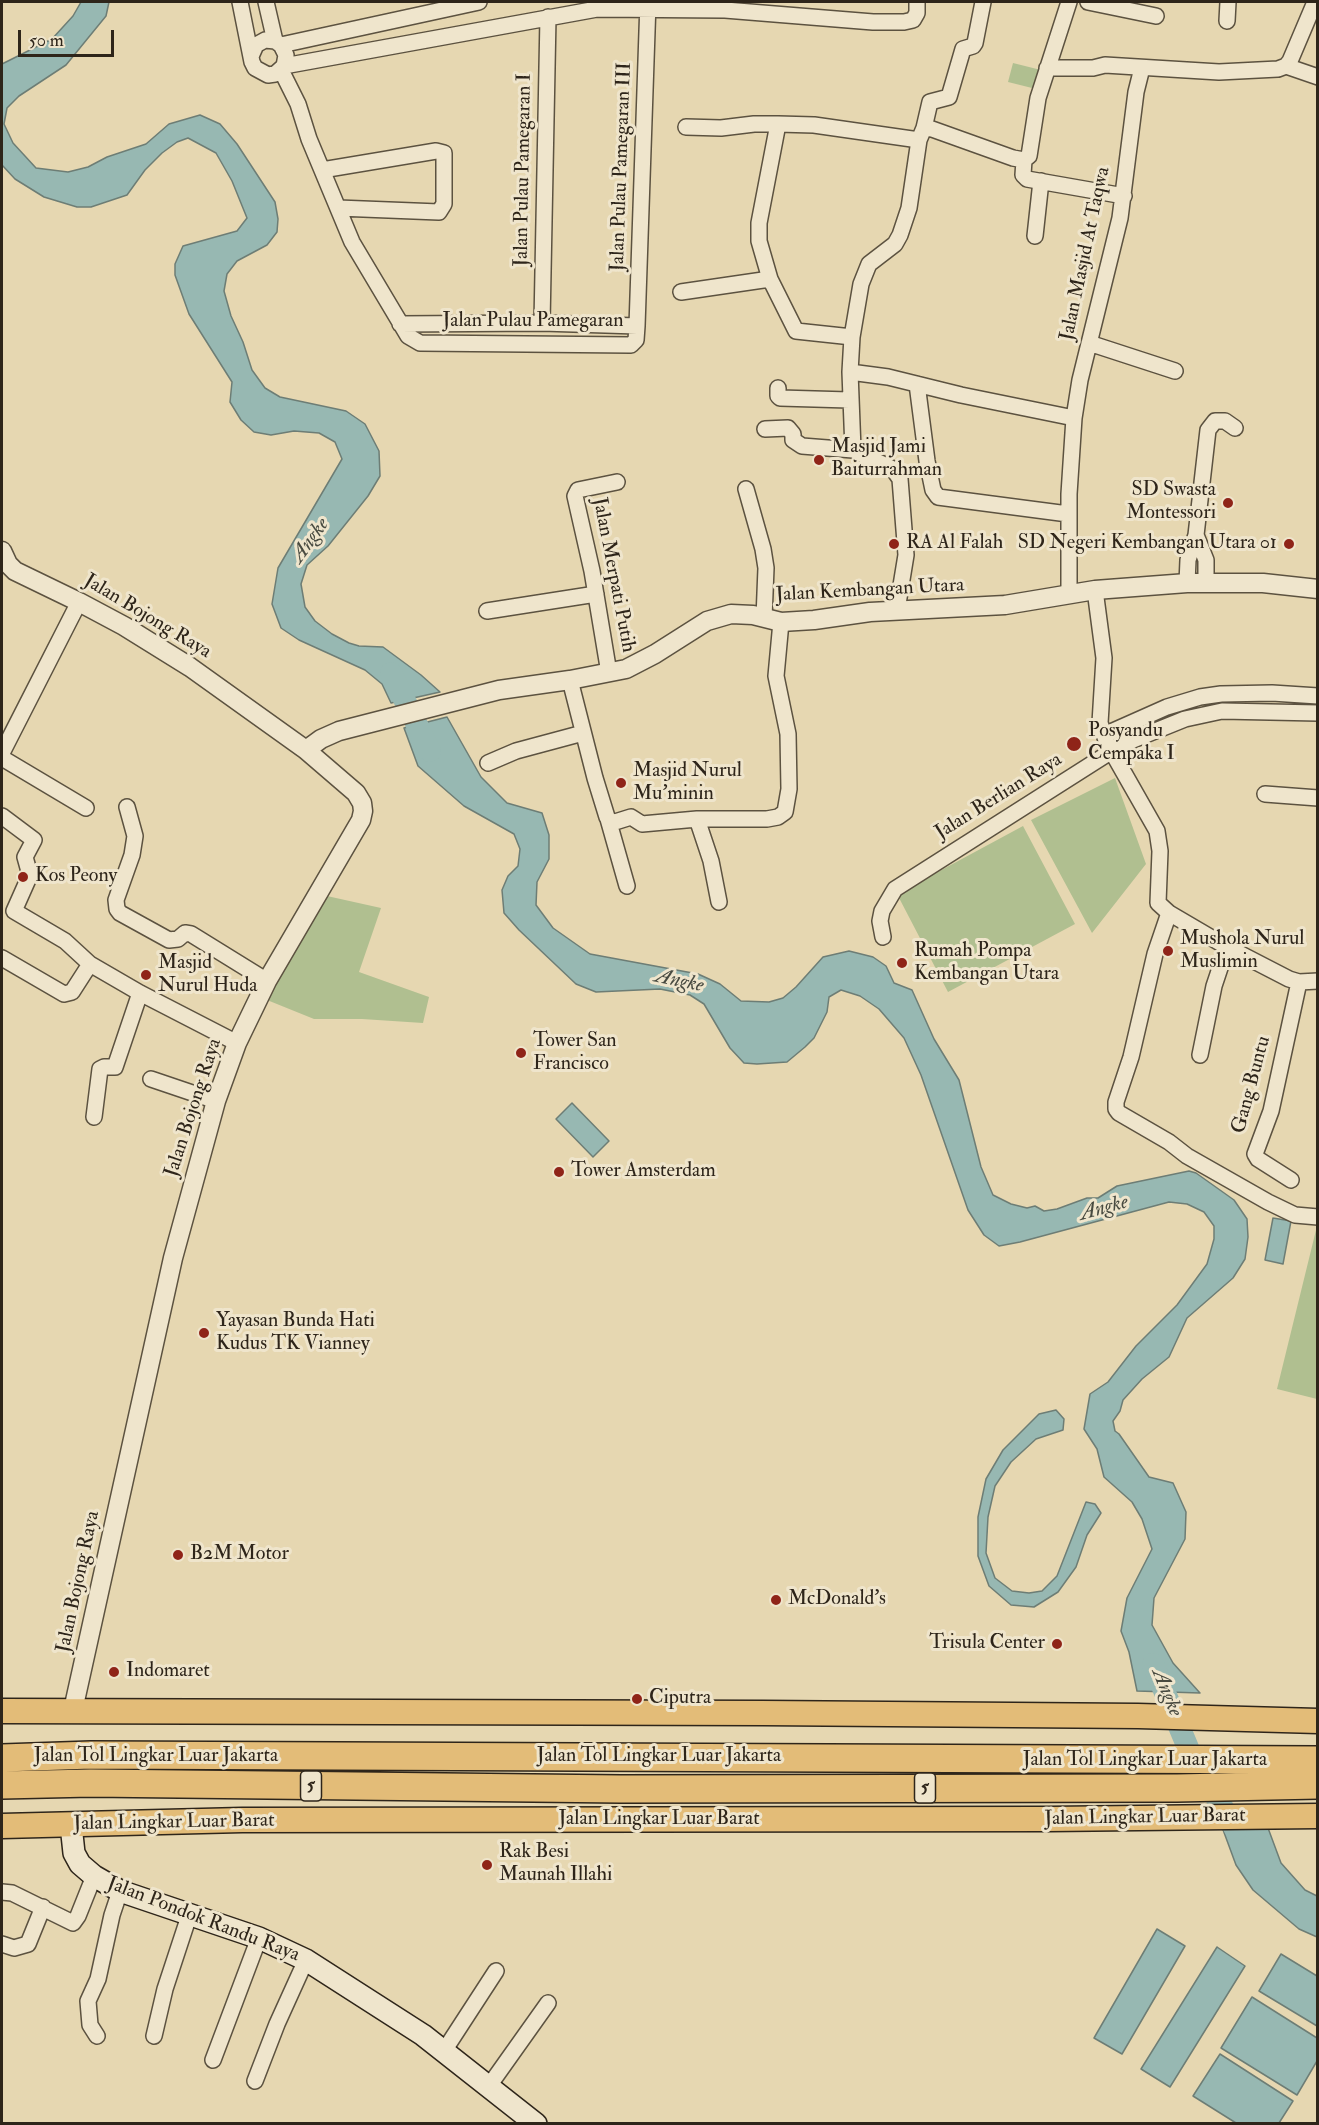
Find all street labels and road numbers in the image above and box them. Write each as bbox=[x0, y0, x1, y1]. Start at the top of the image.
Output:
street label: Jalan Pulau Pamegaran III bbox=[606, 62, 638, 272]
street label: Jalan Pulau Pamegaran I bbox=[510, 73, 538, 267]
street label: Jalan Masjid At Taqwa bbox=[1056, 165, 1116, 343]
street label: Jalan Pulau Pamegaran bbox=[442, 310, 624, 334]
street label: Jalan Merpati Putih bbox=[586, 496, 640, 654]
street label: Jalan Bojong Raya bbox=[79, 570, 215, 664]
street label: Jalan Kembangan Utara bbox=[775, 574, 965, 608]
street label: Jalan Berlian Raya bbox=[931, 748, 1067, 846]
street label: Gang Buntu bbox=[1227, 1034, 1277, 1136]
street label: Jalan Bojong Raya bbox=[160, 1036, 228, 1180]
street label: Jalan Bojong Raya bbox=[52, 1509, 106, 1655]
street label: Jalan Tol Lingkar Luar Jakarta bbox=[34, 1745, 278, 1769]
street label: Jalan Tol Lingkar Luar Jakarta bbox=[537, 1745, 781, 1769]
street label: Jalan Tol Lingkar Luar Jakarta bbox=[1023, 1749, 1267, 1773]
road number: 5 bbox=[300, 1771, 322, 1801]
road number: 5 bbox=[914, 1773, 936, 1803]
street label: Jalan Lingkar Luar Barat bbox=[1044, 1804, 1246, 1832]
street label: Jalan Lingkar Luar Barat bbox=[558, 1808, 760, 1832]
street label: Jalan Lingkar Luar Barat bbox=[73, 1809, 275, 1837]
street label: Jalan Pondok Randu Raya bbox=[103, 1872, 303, 1968]

